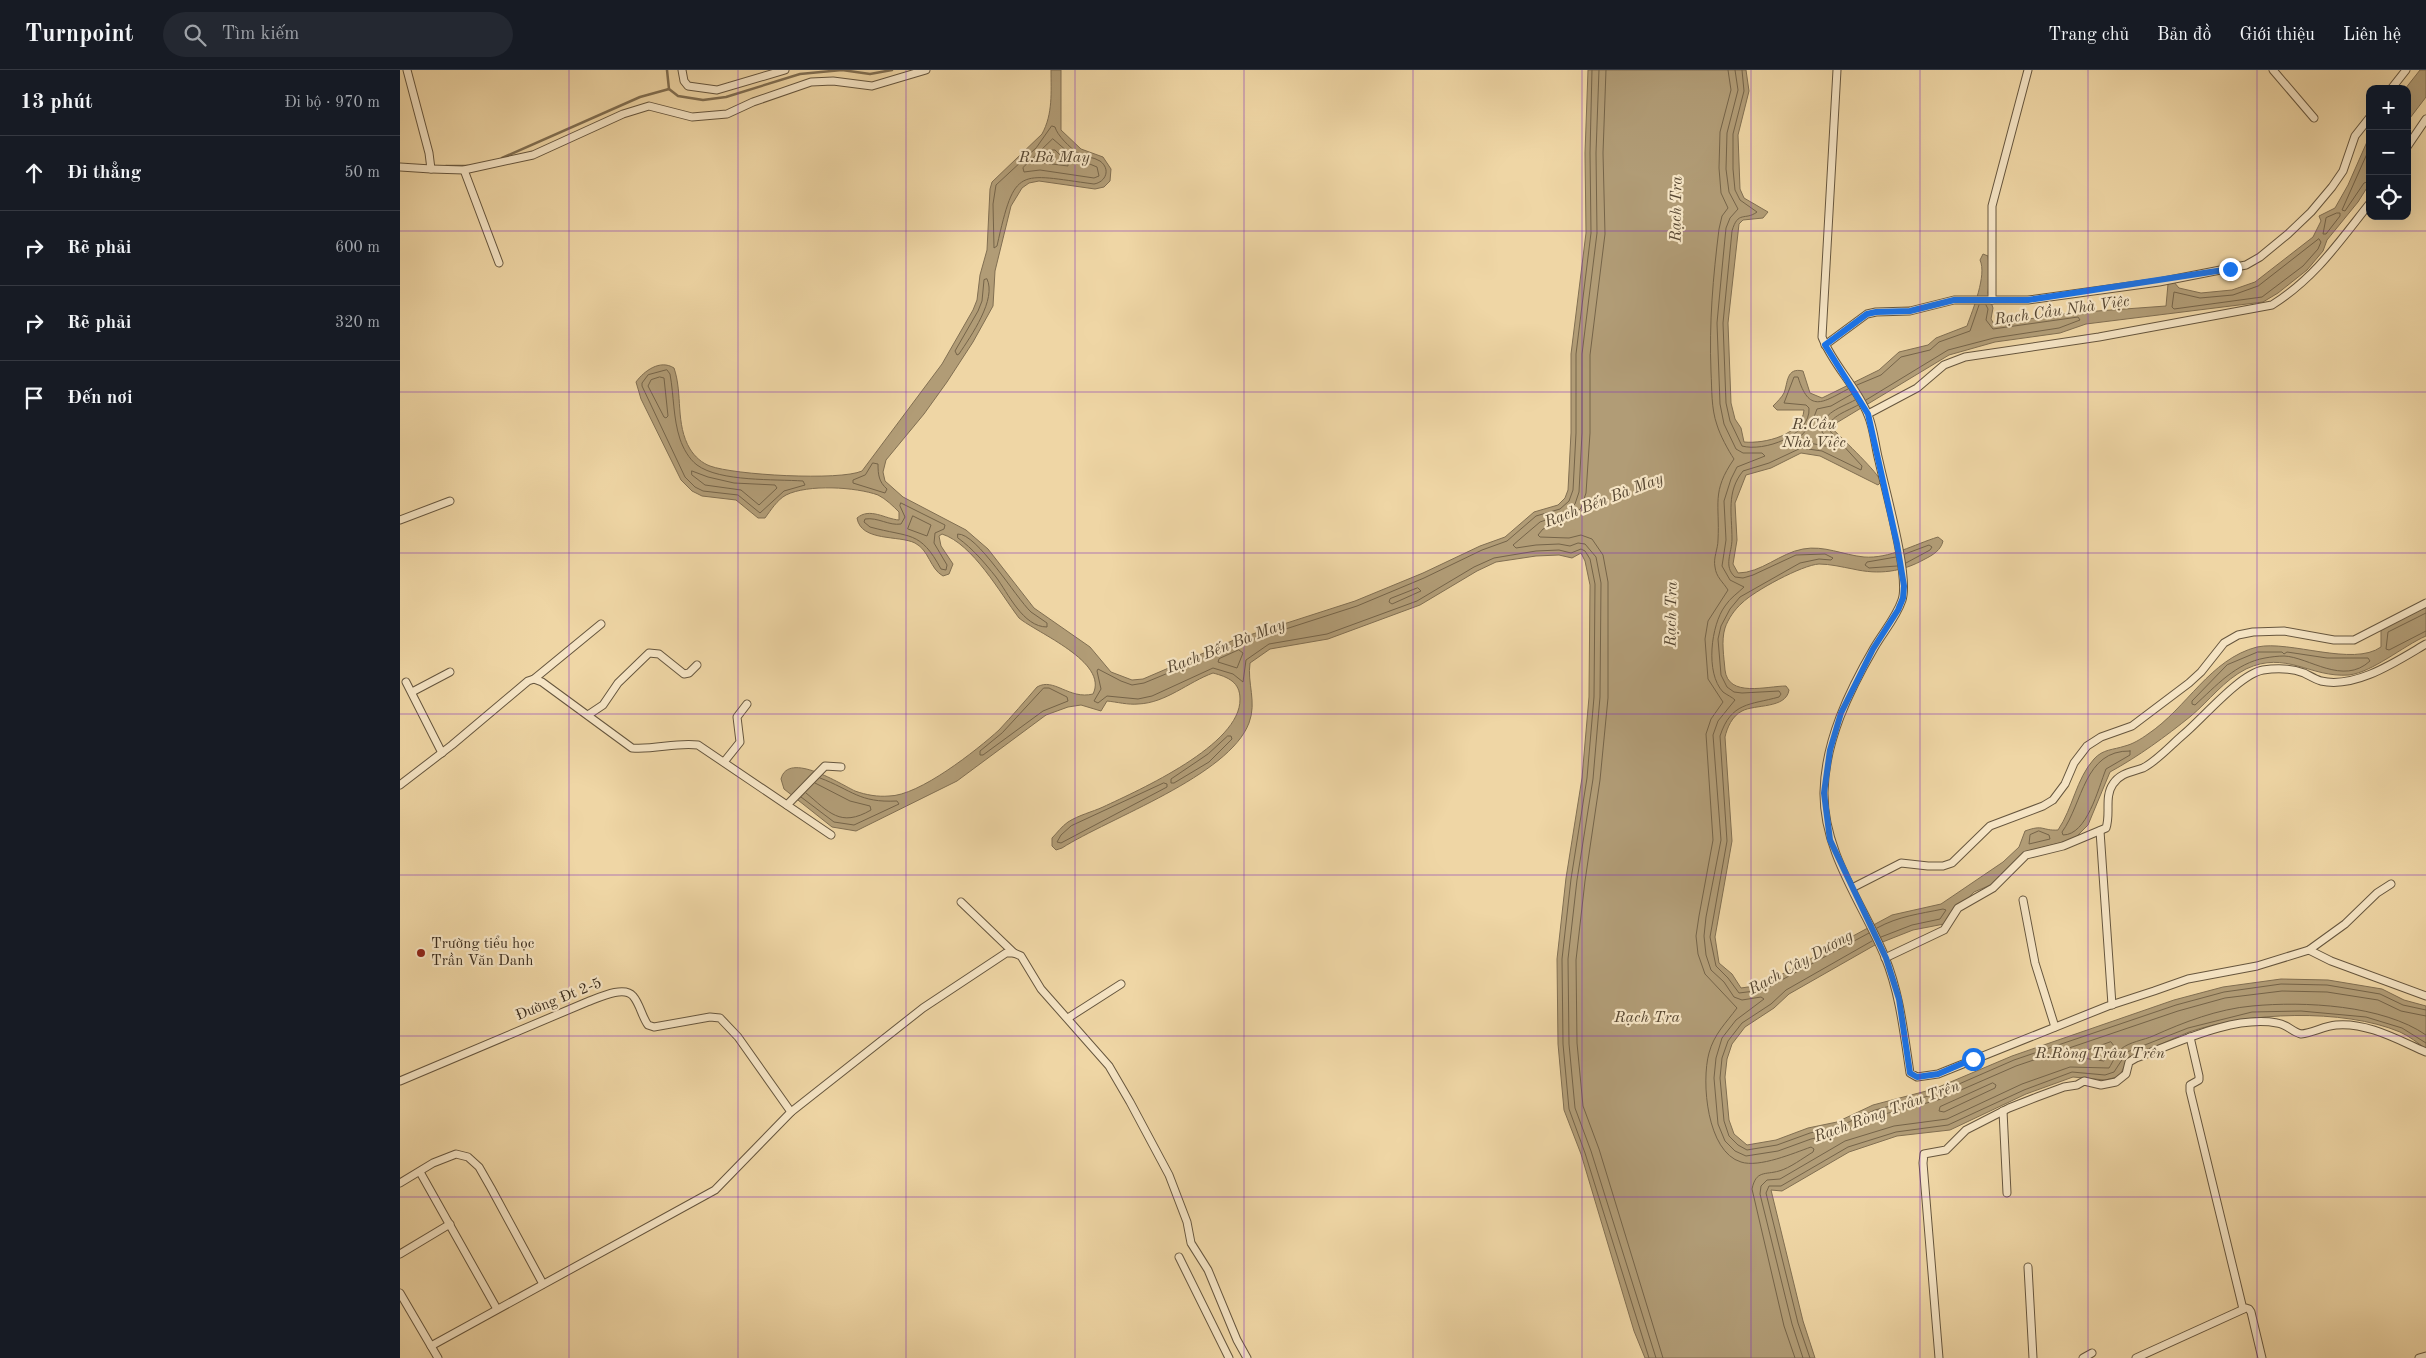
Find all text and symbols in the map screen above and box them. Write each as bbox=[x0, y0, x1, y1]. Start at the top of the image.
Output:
search box bbox=[163, 12, 513, 57]
icon: search bbox=[181, 21, 209, 49]
text: Turnpoint bbox=[25, 23, 133, 47]
text: Tìm kiếm bbox=[221, 25, 299, 44]
text: Trang chủ bbox=[2048, 26, 2129, 44]
text: Bản đồ bbox=[2157, 26, 2211, 44]
text: Giới thiệu bbox=[2239, 26, 2315, 44]
text: Liên hệ bbox=[2343, 26, 2401, 44]
map controls bbox=[2366, 85, 2411, 220]
button: + bbox=[2366, 85, 2411, 130]
text: 13 phút bbox=[20, 92, 93, 113]
text: Đi bộ · 970 m bbox=[284, 95, 380, 111]
button: − bbox=[2366, 130, 2411, 175]
water label: R.Bà May bbox=[1017, 150, 1090, 166]
icon: ahead bbox=[20, 159, 48, 187]
text: Đi thẳng bbox=[67, 164, 141, 183]
text: 50 m bbox=[344, 165, 380, 181]
water label: Rạch Tra bbox=[1668, 175, 1686, 243]
button: locate bbox=[2366, 175, 2411, 220]
icon: right bbox=[20, 234, 48, 262]
text: Rẽ phải bbox=[67, 239, 131, 258]
text: 600 m bbox=[335, 240, 380, 256]
route end bbox=[2219, 258, 2242, 281]
water label: Rạch Cầu Nhà Việc bbox=[1992, 293, 2131, 329]
icon: right bbox=[20, 309, 48, 337]
text: Rẽ phải bbox=[67, 314, 131, 333]
text: 320 m bbox=[335, 315, 380, 331]
icon: arrive bbox=[20, 384, 48, 412]
text: Đến nơi bbox=[67, 389, 133, 408]
water label: R.Cầu Nhà Việc bbox=[1781, 416, 1846, 451]
water label: Rạch Bến Bà May bbox=[1541, 471, 1666, 531]
water label: Rạch Tra bbox=[1663, 580, 1681, 648]
water label: Rạch Bến Bà May bbox=[1163, 617, 1288, 677]
water label: Rạch Cây Dương bbox=[1745, 928, 1856, 999]
place label: Trường tiểu học Trần Văn Danh bbox=[431, 935, 535, 969]
marker: Trường tiểu học Trần Văn Danh bbox=[415, 947, 427, 959]
street label: Đường Đt 2-5 bbox=[514, 976, 604, 1024]
water label: Rạch Tra bbox=[1613, 1010, 1680, 1026]
water label: R.Ròng Trâu Trên bbox=[2034, 1046, 2165, 1062]
route start bbox=[1962, 1048, 1985, 1071]
water label: Rạch Ròng Trâu Trên bbox=[1811, 1078, 1962, 1146]

